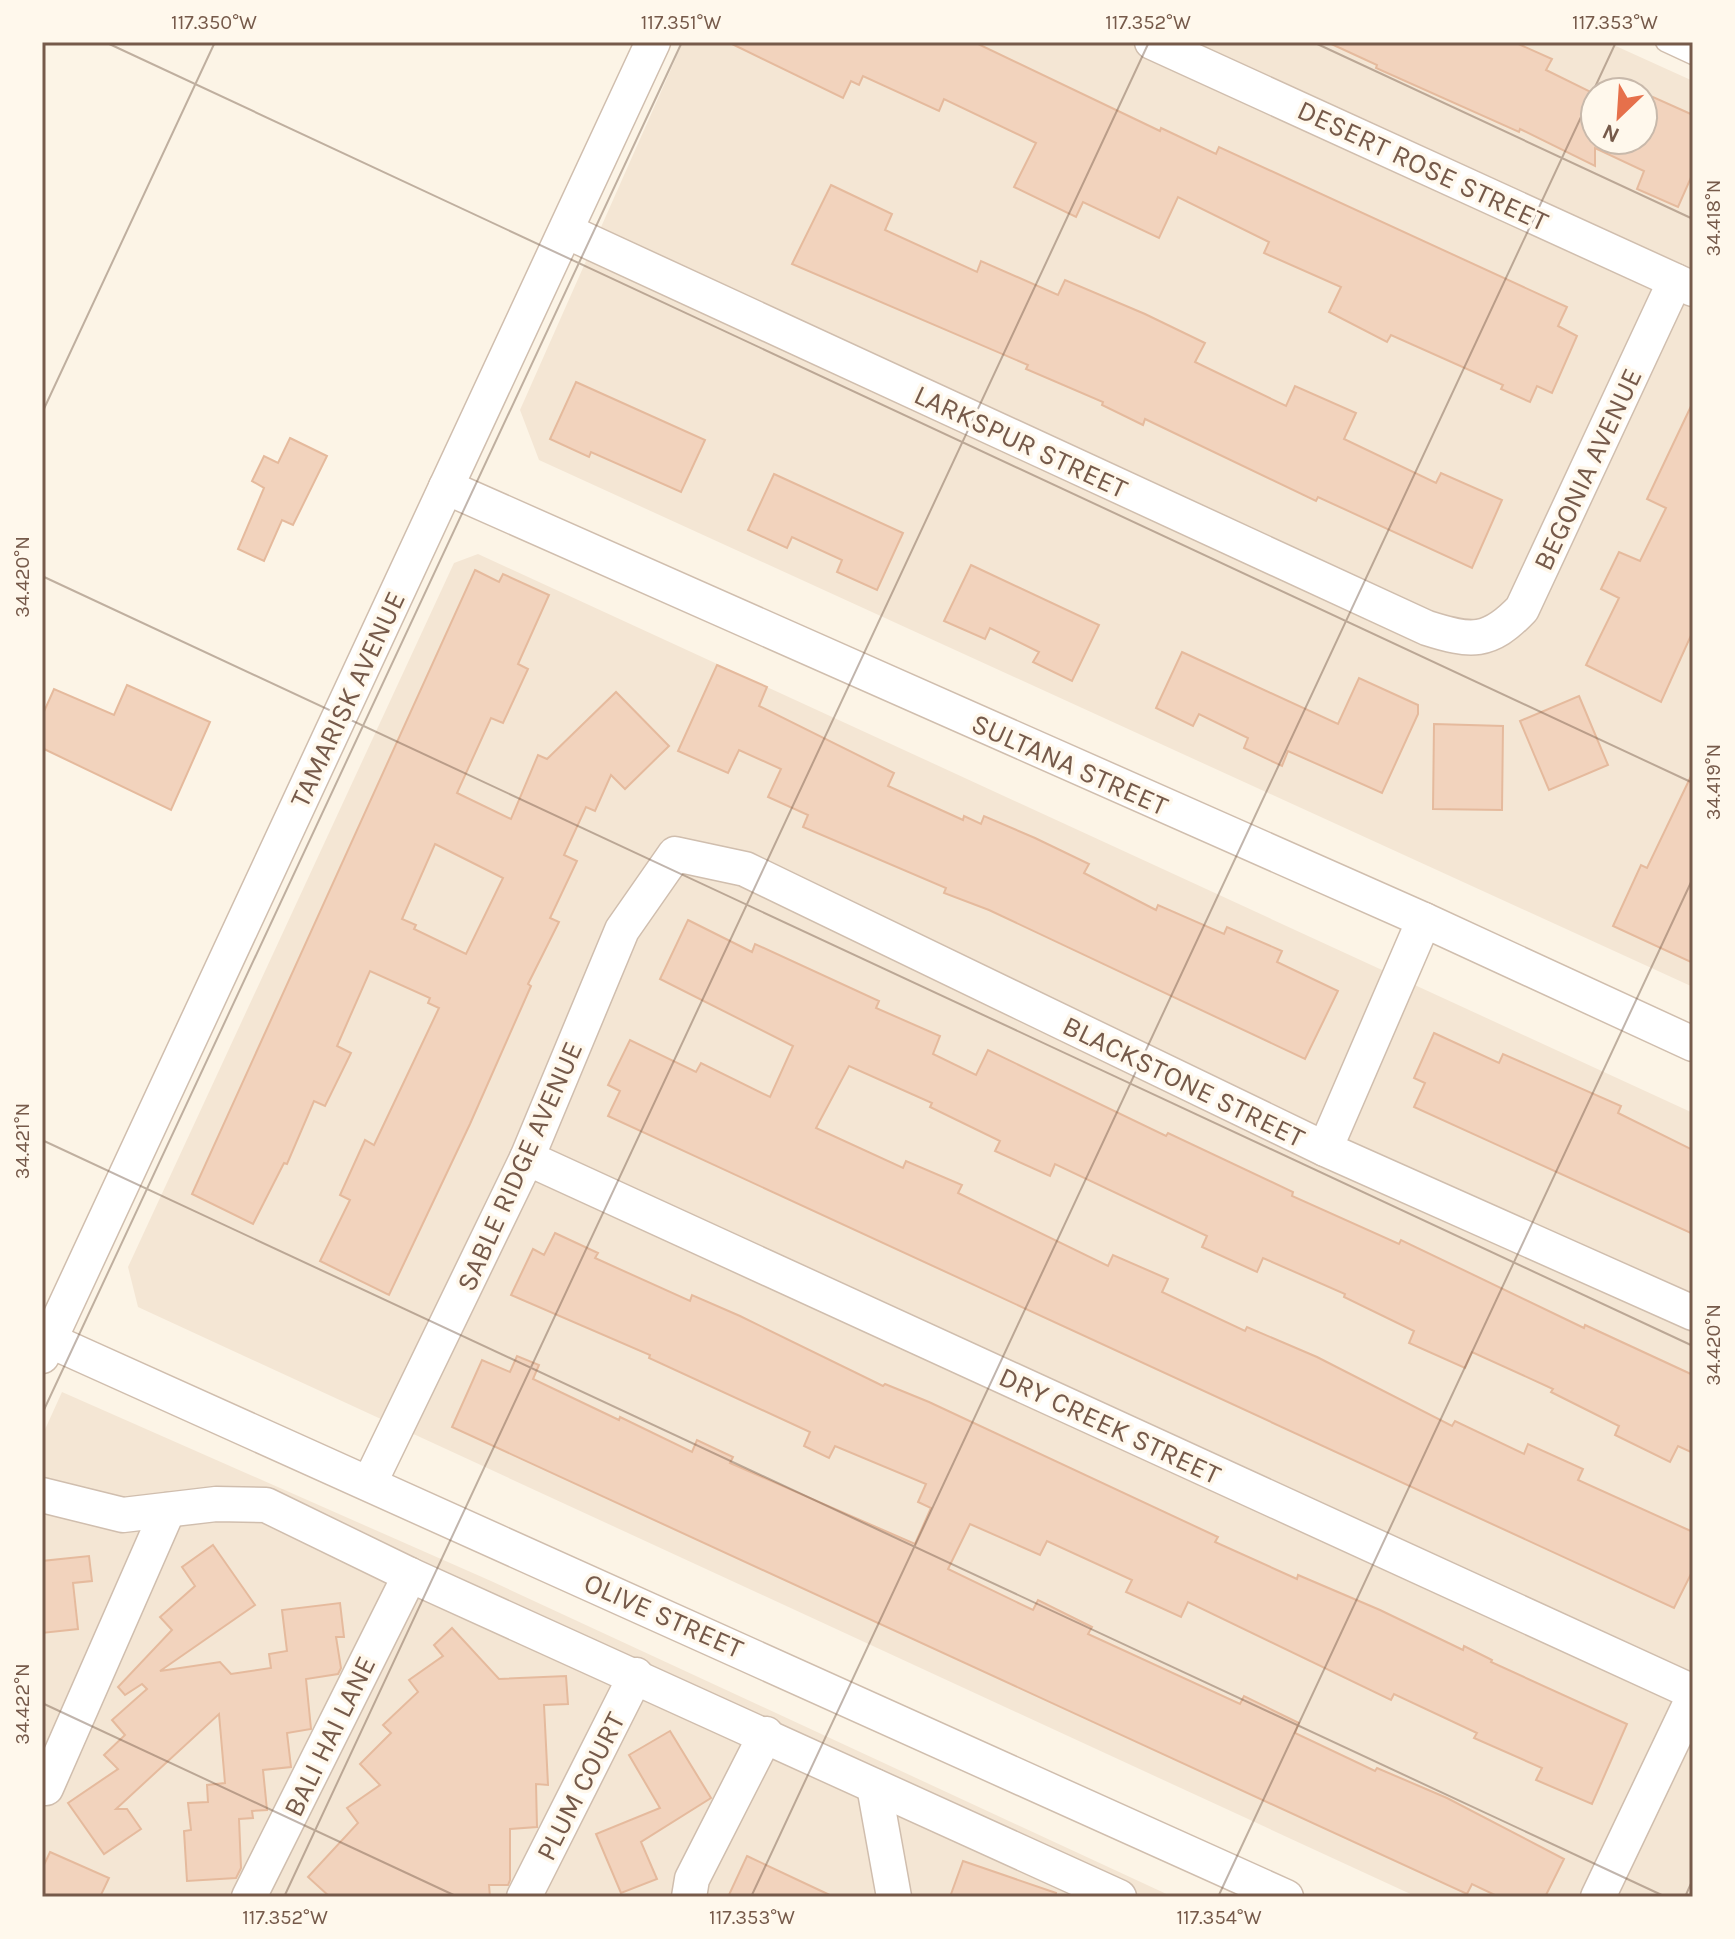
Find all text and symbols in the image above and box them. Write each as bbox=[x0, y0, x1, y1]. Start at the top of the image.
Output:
text: 117.350°W bbox=[171, 11, 257, 34]
text: 117.351°W bbox=[641, 11, 721, 34]
text: 117.352°W bbox=[1105, 11, 1191, 34]
text: 117.353°W bbox=[1572, 11, 1658, 34]
north arrow bbox=[1579, 76, 1659, 156]
street label: DESERT ROSE STREET bbox=[1292, 93, 1553, 238]
text: N bbox=[1598, 118, 1624, 148]
text: 34.418°N bbox=[1702, 179, 1725, 257]
street label: BEGONIA AVENUE bbox=[1526, 363, 1649, 575]
street label: LARKSPUR STREET bbox=[909, 378, 1133, 505]
text: 34.420°N bbox=[11, 536, 34, 618]
street label: TAMARISK AVENUE bbox=[283, 586, 412, 812]
street label: SULTANA STREET bbox=[967, 706, 1173, 823]
text: 34.419°N bbox=[1702, 744, 1725, 820]
street label: BLACKSTONE STREET bbox=[1058, 1009, 1310, 1154]
street label: SABLE RIDGE AVENUE bbox=[450, 1036, 589, 1296]
text: 34.421°N bbox=[11, 1103, 34, 1179]
text: 34.420°N bbox=[1702, 1304, 1725, 1386]
street label: DRY CREEK STREET bbox=[994, 1360, 1226, 1491]
street label: OLIVE STREET bbox=[579, 1566, 748, 1665]
street label: BALI HAI LANE bbox=[276, 1651, 383, 1822]
text: 34.422°N bbox=[11, 1663, 34, 1745]
street label: PLUM COURT bbox=[529, 1707, 632, 1866]
text: 117.352°W bbox=[242, 1906, 328, 1929]
text: 117.353°W bbox=[709, 1906, 795, 1929]
text: 117.354°W bbox=[1176, 1906, 1262, 1929]

